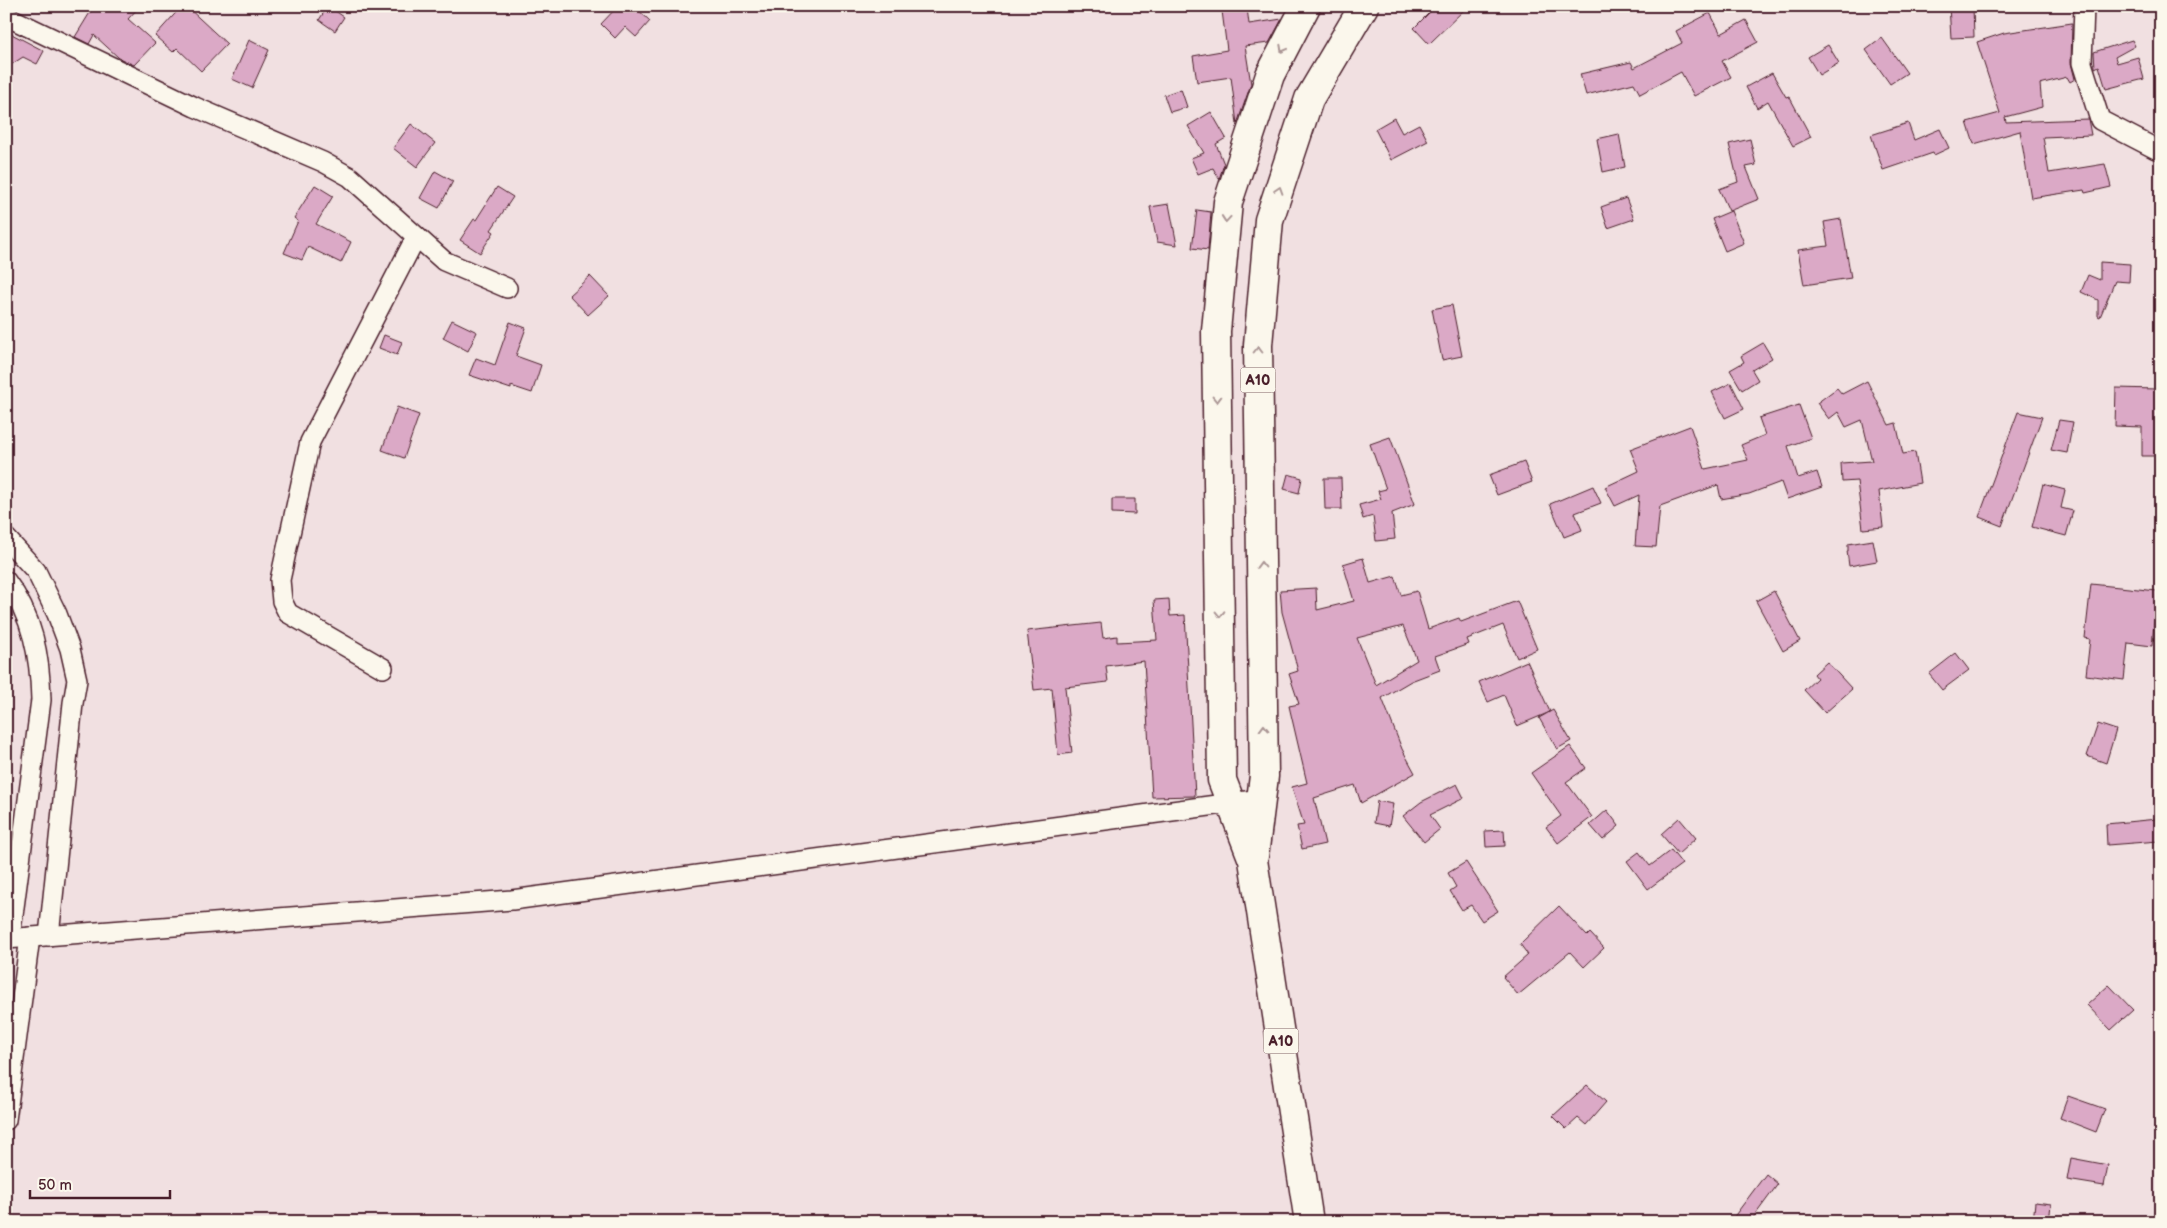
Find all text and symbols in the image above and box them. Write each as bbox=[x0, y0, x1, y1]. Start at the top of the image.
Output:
one-way arrow bbox=[1279, 44, 1289, 53]
one-way arrow bbox=[1273, 186, 1283, 194]
one-way arrow bbox=[1221, 215, 1232, 223]
one-way arrow bbox=[1253, 346, 1263, 354]
road number: A10 bbox=[1240, 368, 1276, 392]
one-way arrow bbox=[1212, 395, 1222, 403]
one-way arrow bbox=[1256, 561, 1266, 568]
one-way arrow bbox=[1215, 610, 1225, 618]
one-way arrow bbox=[1258, 723, 1269, 731]
road number: A10 bbox=[1264, 1028, 1298, 1054]
scale bar bbox=[30, 1168, 170, 1200]
text: 50 m bbox=[38, 1176, 72, 1195]

